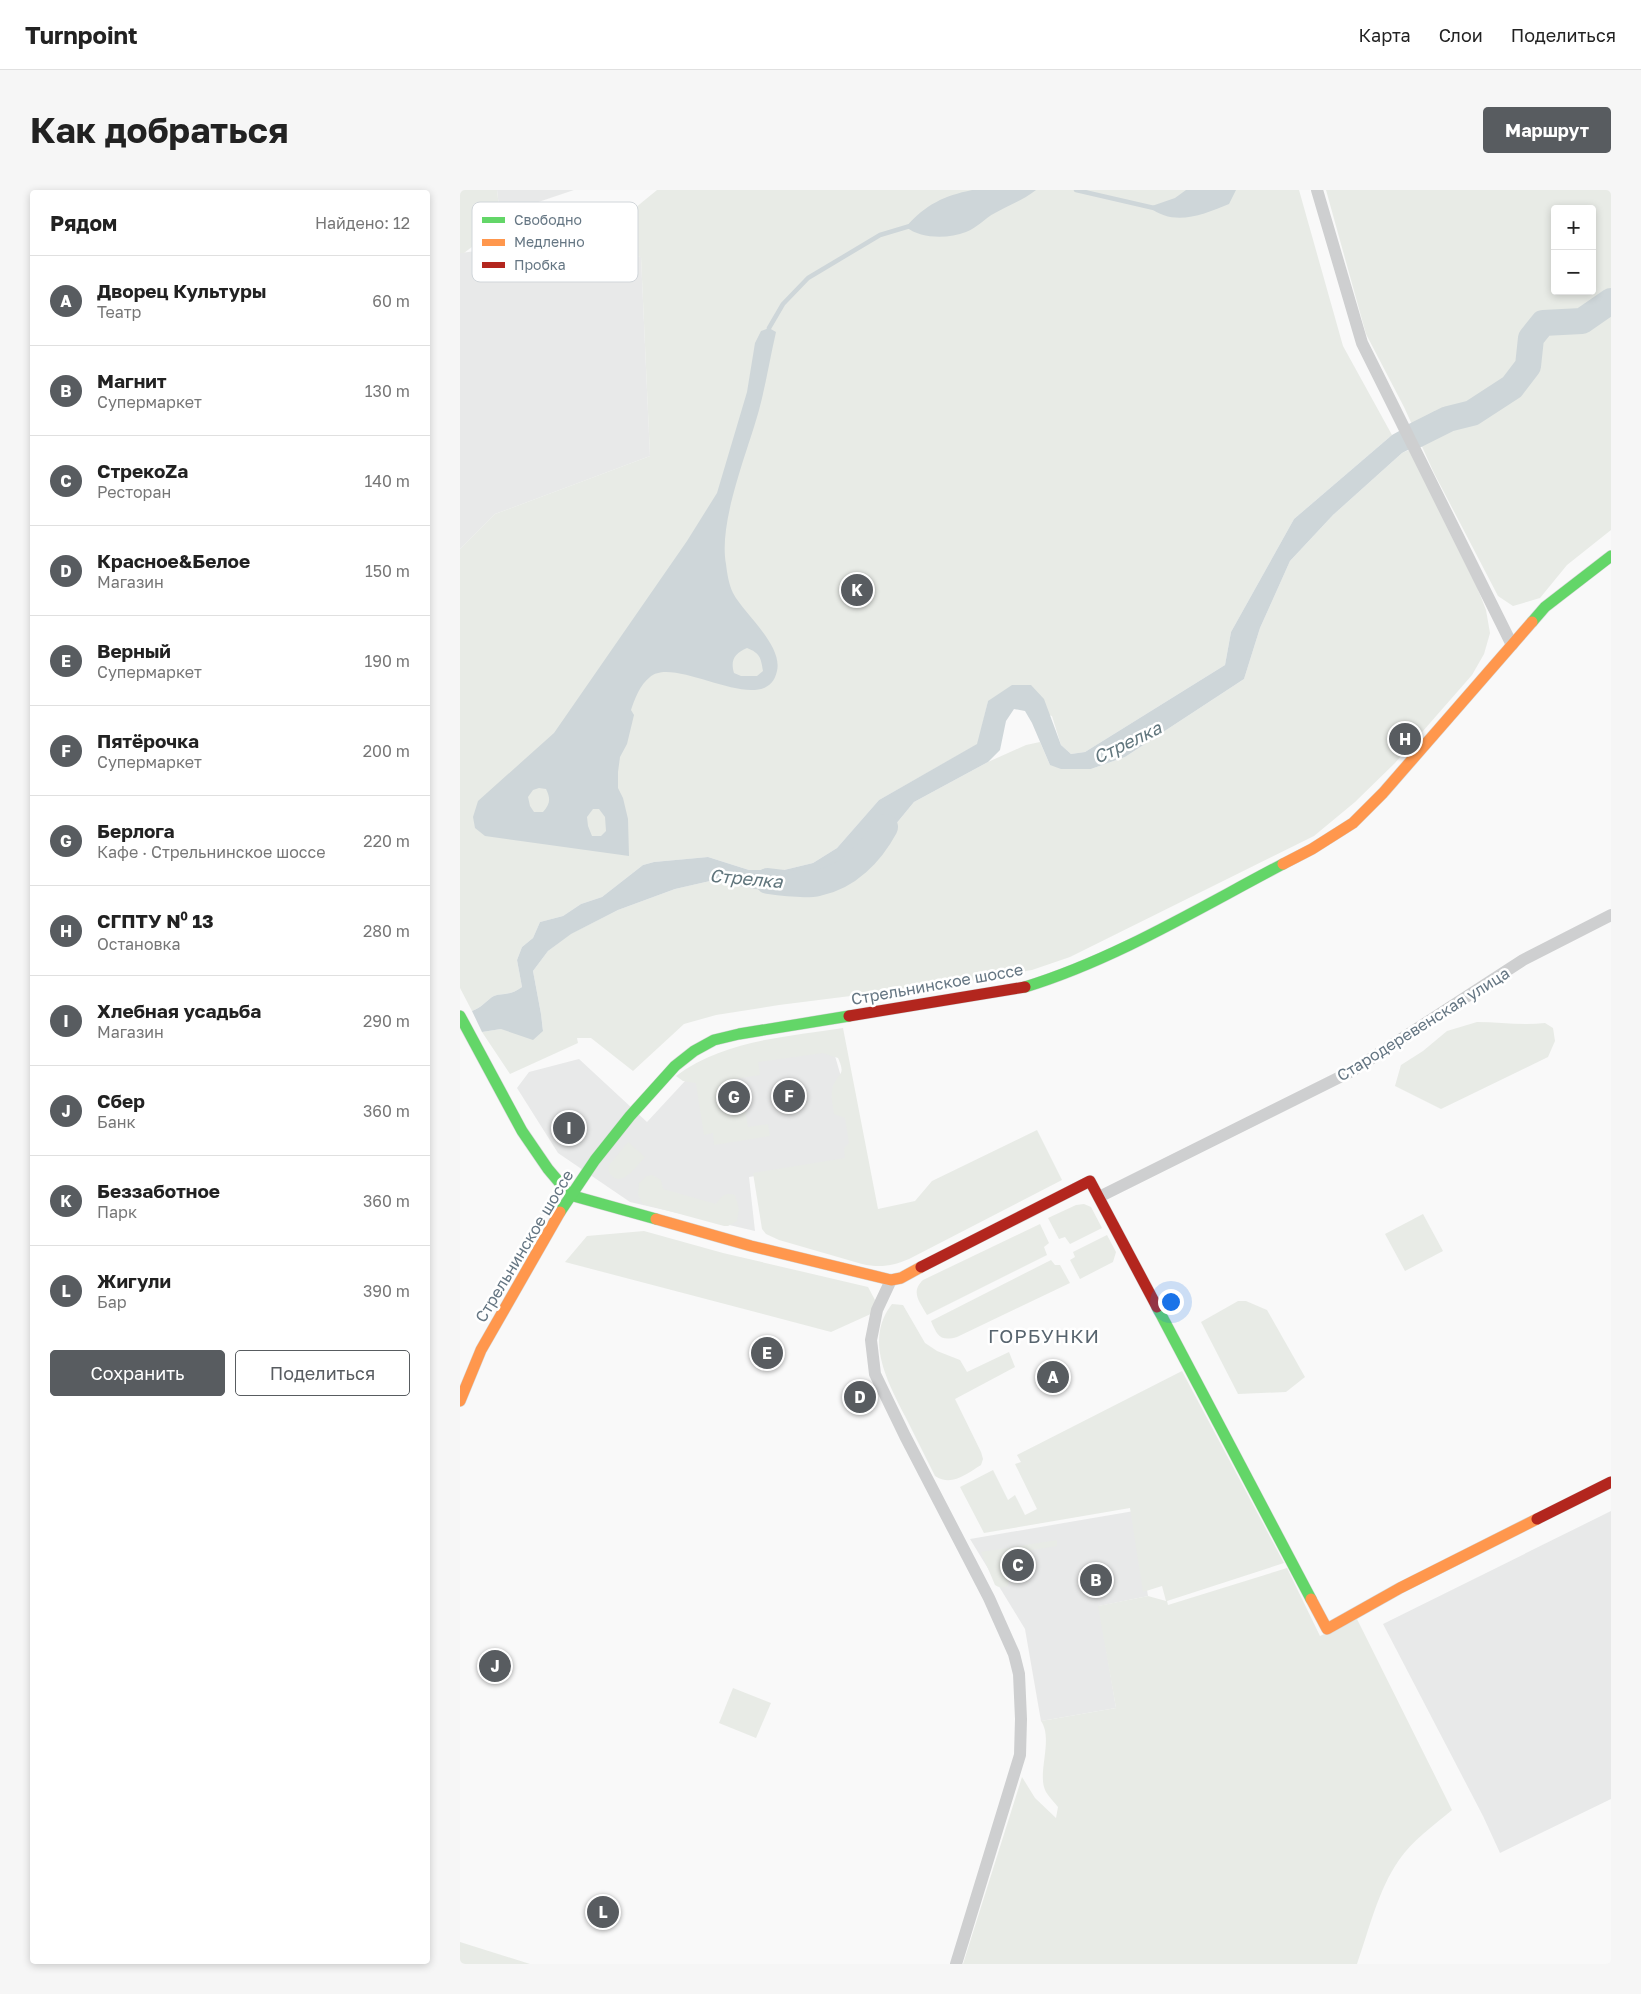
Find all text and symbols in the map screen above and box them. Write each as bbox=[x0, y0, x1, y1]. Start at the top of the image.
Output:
text: Turnpoint bbox=[25, 20, 138, 49]
text: Карта bbox=[1359, 24, 1411, 46]
text: Слои bbox=[1439, 24, 1483, 46]
text: Поделиться bbox=[1511, 24, 1616, 46]
button: Маршрут bbox=[1483, 107, 1611, 153]
text: Как добраться bbox=[30, 109, 288, 151]
legend bbox=[472, 202, 638, 282]
map controls bbox=[1551, 205, 1596, 295]
button: + bbox=[1551, 205, 1596, 250]
text: Рядом bbox=[50, 210, 117, 236]
text: Свободно bbox=[514, 211, 582, 228]
text: Найдено: 12 bbox=[315, 213, 410, 233]
text: Медленно bbox=[514, 233, 585, 250]
button: − bbox=[1551, 250, 1596, 295]
text: Пробка bbox=[514, 256, 566, 273]
text: Дворец Культуры bbox=[97, 279, 266, 302]
text: A bbox=[60, 291, 72, 311]
text: 60 m bbox=[372, 291, 410, 311]
text: Театр bbox=[97, 302, 141, 322]
text: Магнит bbox=[97, 369, 167, 392]
text: B bbox=[60, 381, 72, 401]
text: 130 m bbox=[365, 381, 410, 401]
text: Супермаркет bbox=[97, 392, 202, 412]
text: СтрекоZа bbox=[97, 459, 188, 482]
text: C bbox=[60, 471, 72, 491]
text: 140 m bbox=[364, 471, 410, 491]
text: Ресторан bbox=[97, 482, 171, 502]
text: Красное&Белое bbox=[97, 549, 250, 572]
text: D bbox=[60, 561, 72, 581]
text: 150 m bbox=[365, 561, 410, 581]
pin: K bbox=[841, 571, 873, 609]
text: Магазин bbox=[97, 572, 164, 592]
text: Верный bbox=[97, 639, 171, 662]
text: E bbox=[61, 651, 71, 671]
text: 190 m bbox=[364, 651, 410, 671]
text: Супермаркет bbox=[97, 662, 202, 682]
water label: Стрелка bbox=[1089, 716, 1165, 768]
pin: H bbox=[1389, 720, 1421, 758]
text: Пятёрочка bbox=[97, 729, 199, 752]
text: F bbox=[61, 741, 71, 761]
text: 200 m bbox=[363, 741, 410, 761]
text: Супермаркет bbox=[97, 752, 202, 772]
text: Берлога bbox=[97, 819, 175, 842]
text: G bbox=[60, 831, 72, 851]
text: 220 m bbox=[363, 831, 410, 851]
text: Кафе · Стрельнинское шоссе bbox=[97, 842, 325, 862]
water label: Стрелка bbox=[709, 864, 784, 892]
text: СГПТУ N⁰ 13 bbox=[97, 909, 214, 932]
text: H bbox=[60, 921, 72, 941]
text: 280 m bbox=[363, 921, 410, 941]
text: Остановка bbox=[97, 934, 181, 954]
street label: Стрельнинское шоссе bbox=[849, 959, 1025, 1009]
street label: Стародеревенская улица bbox=[1333, 963, 1513, 1085]
text: Хлебная усадьба bbox=[97, 999, 261, 1022]
text: I bbox=[63, 1011, 69, 1031]
text: 290 m bbox=[363, 1011, 410, 1031]
text: Магазин bbox=[97, 1022, 164, 1042]
pin: F bbox=[773, 1077, 805, 1115]
pin: G bbox=[718, 1078, 750, 1116]
text: Сбер bbox=[97, 1089, 145, 1112]
text: J bbox=[61, 1101, 71, 1121]
text: 360 m bbox=[363, 1101, 410, 1121]
pin: I bbox=[553, 1109, 585, 1147]
text: Банк bbox=[97, 1112, 136, 1132]
street label: Стрельнинское шоссе bbox=[470, 1166, 578, 1326]
text: Беззаботное bbox=[97, 1179, 220, 1202]
text: K bbox=[60, 1191, 72, 1211]
text: 360 m bbox=[363, 1191, 410, 1211]
text: Парк bbox=[97, 1202, 137, 1222]
text: Жигули bbox=[97, 1269, 171, 1292]
text: L bbox=[61, 1281, 71, 1301]
text: 390 m bbox=[363, 1281, 410, 1301]
your location bbox=[1158, 1289, 1184, 1315]
text: Бар bbox=[97, 1292, 127, 1312]
district label: ГОРБУНКИ bbox=[988, 1324, 1100, 1347]
pin: E bbox=[751, 1334, 783, 1372]
button: Сохранить bbox=[50, 1350, 225, 1396]
button: Поделиться bbox=[235, 1350, 410, 1396]
pin: A bbox=[1037, 1358, 1069, 1396]
pin: D bbox=[844, 1378, 876, 1416]
pin: C bbox=[1002, 1546, 1034, 1584]
pin: B bbox=[1080, 1561, 1112, 1599]
pin: J bbox=[479, 1647, 511, 1685]
pin: L bbox=[587, 1893, 619, 1931]

